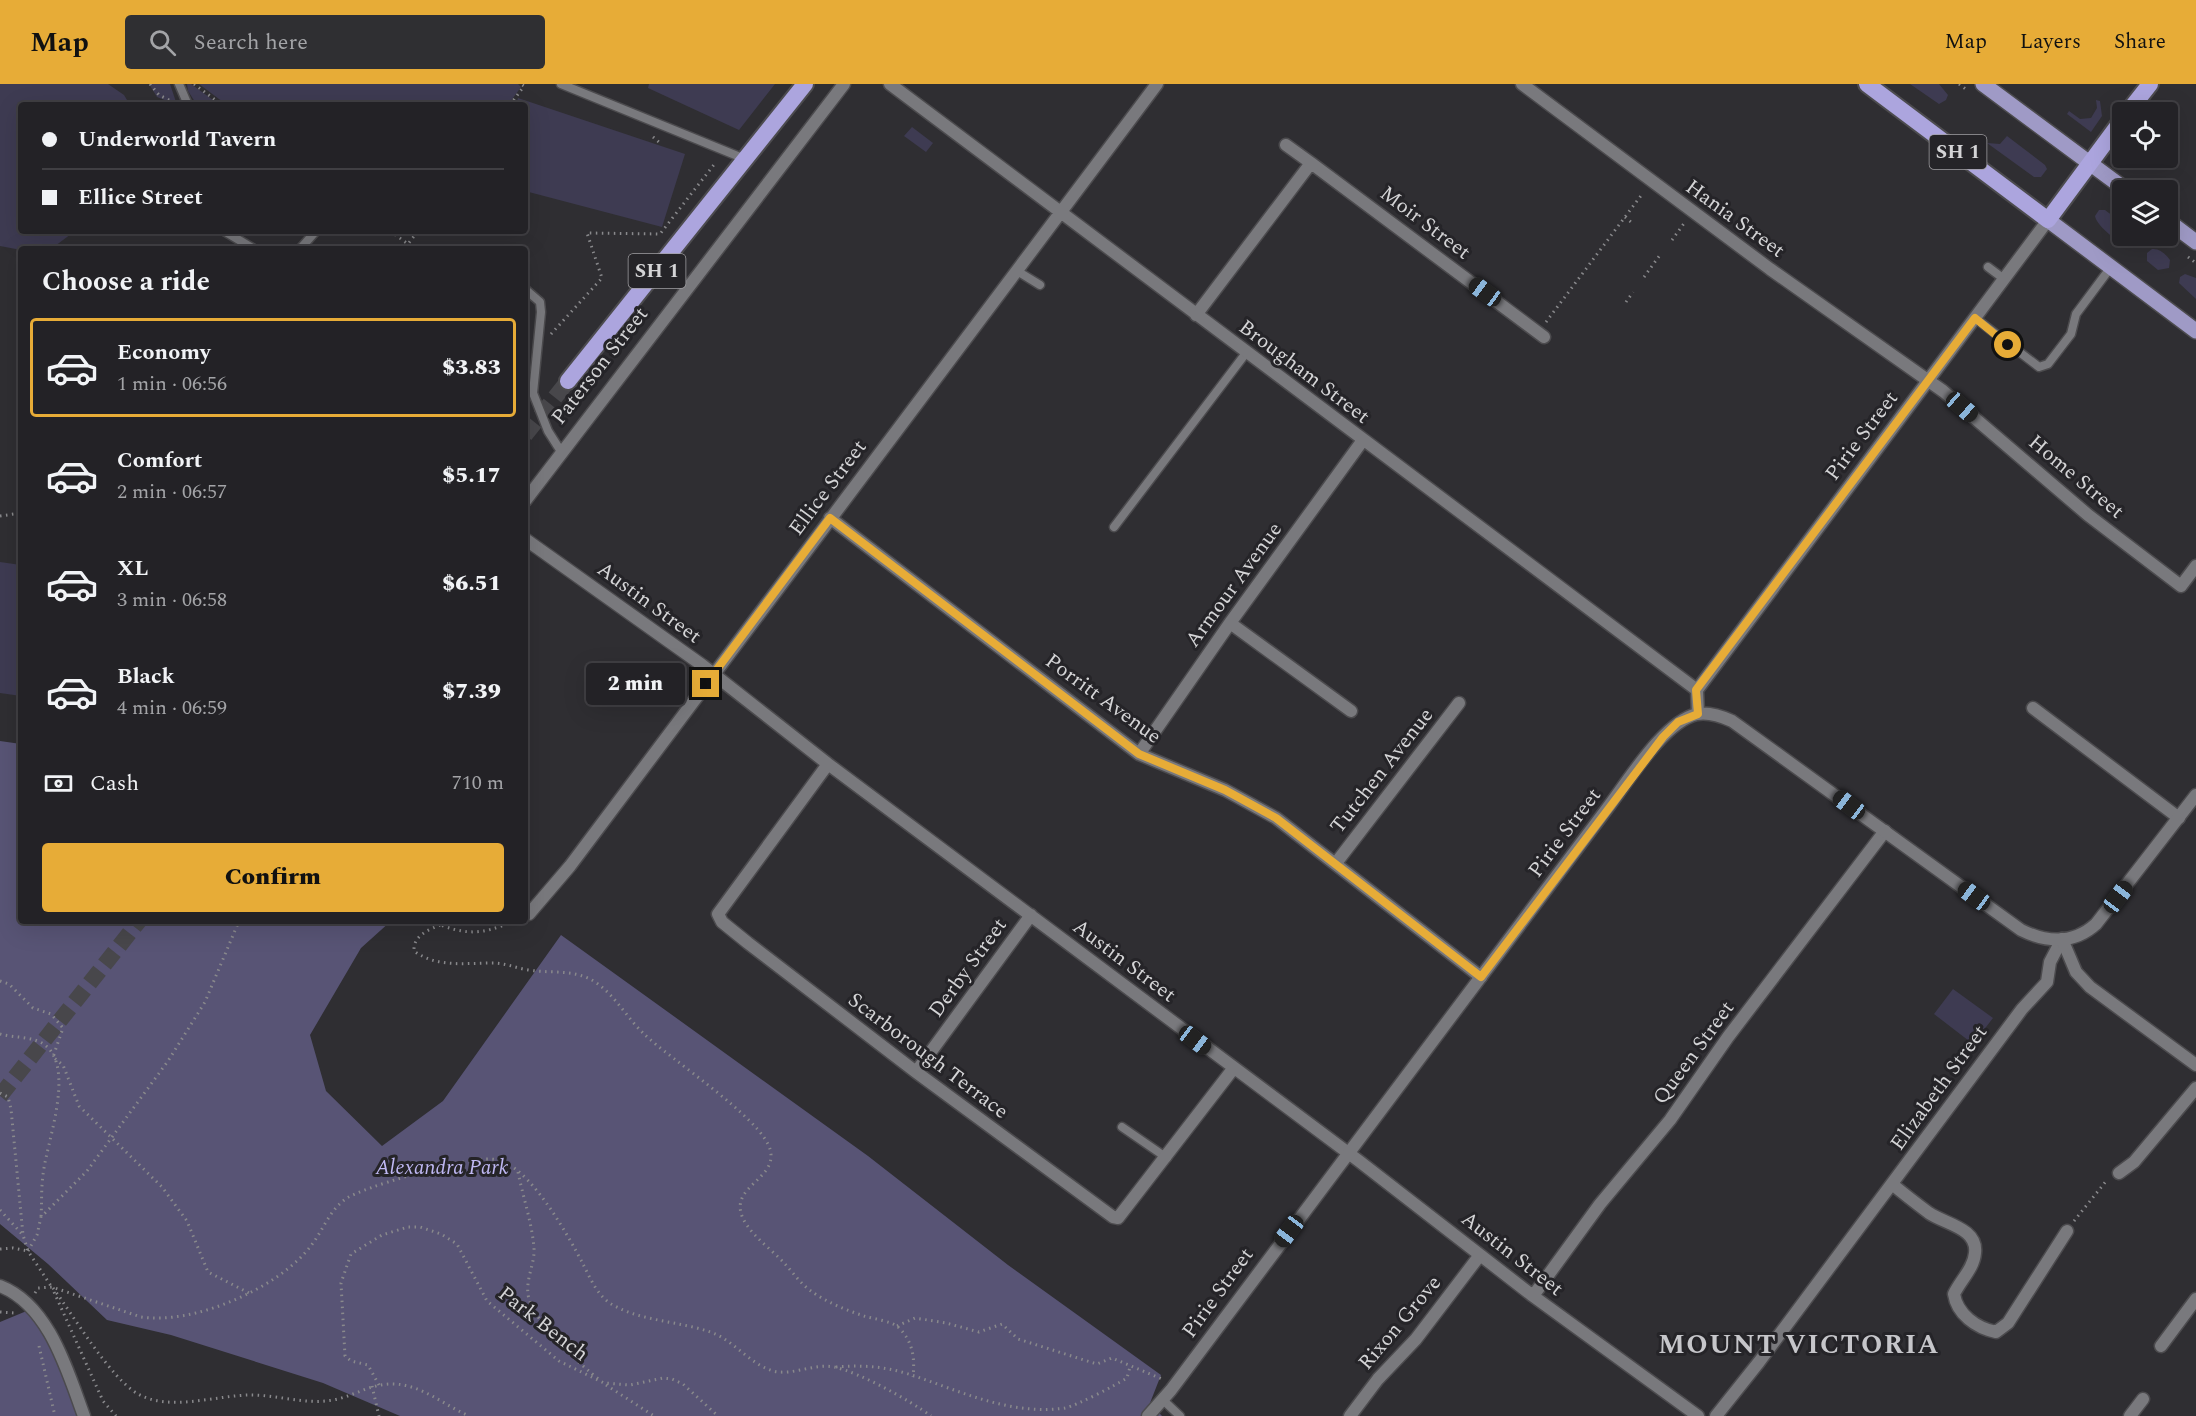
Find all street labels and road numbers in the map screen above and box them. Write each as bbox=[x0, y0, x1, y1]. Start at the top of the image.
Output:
road number: SH 1 bbox=[1930, 135, 1986, 169]
street label: Hania Street bbox=[1678, 172, 1792, 266]
street label: Moir Street bbox=[1373, 178, 1477, 268]
road number: SH 1 bbox=[628, 254, 686, 288]
street label: Paterson Street bbox=[544, 300, 656, 432]
street label: Brougham Street bbox=[1232, 312, 1376, 432]
street label: Pirie Street bbox=[1818, 384, 1906, 488]
street label: Home Street bbox=[2021, 427, 2131, 527]
street label: Ellice Street bbox=[781, 433, 875, 543]
street label: Armour Avenue bbox=[1178, 516, 1290, 654]
street label: Austin Street bbox=[590, 554, 708, 652]
street label: Porritt Avenue bbox=[1038, 646, 1168, 752]
street label: Tutchen Avenue bbox=[1322, 701, 1442, 841]
street label: Pirie Street bbox=[1521, 781, 1609, 885]
street label: Derby Street bbox=[921, 911, 1015, 1025]
street label: Austin Street bbox=[1065, 911, 1183, 1011]
street label: Scarborough Terrace bbox=[841, 985, 1015, 1127]
street label: Queen Street bbox=[1645, 994, 1743, 1112]
street label: Elizabeth Street bbox=[1882, 1018, 1996, 1158]
street label: Austin Street bbox=[1454, 1204, 1570, 1304]
street label: Pirie Street bbox=[1174, 1241, 1262, 1345]
street label: Rixon Grove bbox=[1351, 1268, 1449, 1378]
street label: Park Bench bbox=[491, 1278, 595, 1370]

